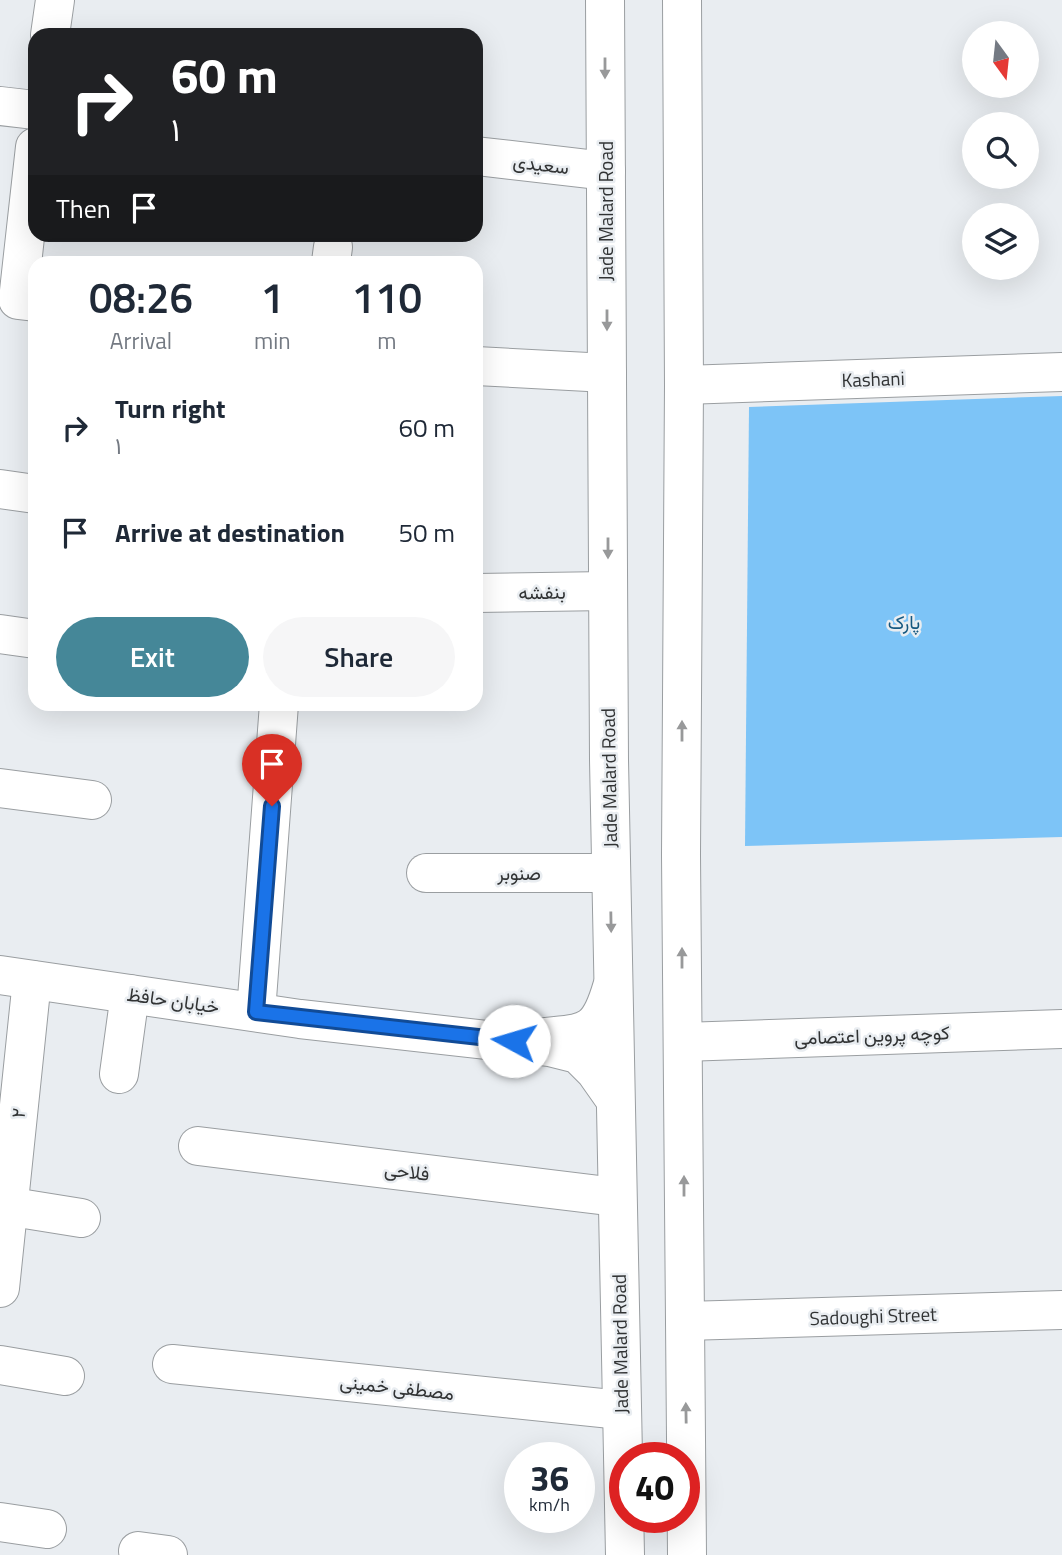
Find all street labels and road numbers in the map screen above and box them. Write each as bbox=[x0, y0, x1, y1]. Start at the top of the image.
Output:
street label: Jade Malard Road bbox=[591, 141, 620, 281]
street label: سعیدی bbox=[511, 146, 571, 181]
street label: Kashani bbox=[841, 363, 905, 394]
street label: بنفشه bbox=[518, 577, 566, 606]
street label: Jade Malard Road bbox=[593, 708, 624, 848]
street label: صنوبر bbox=[496, 858, 541, 887]
street label: خیابان حافظ bbox=[125, 979, 221, 1020]
street label: کوچه پروین اعتصامی bbox=[794, 1017, 950, 1052]
street label: ۲ bbox=[3, 1106, 32, 1119]
street label: فلاحی bbox=[383, 1153, 431, 1188]
street label: Jade Malard Road bbox=[604, 1274, 635, 1414]
street label: Sadoughi Street bbox=[809, 1299, 937, 1332]
street label: مصطفی خمینی bbox=[339, 1366, 456, 1407]

